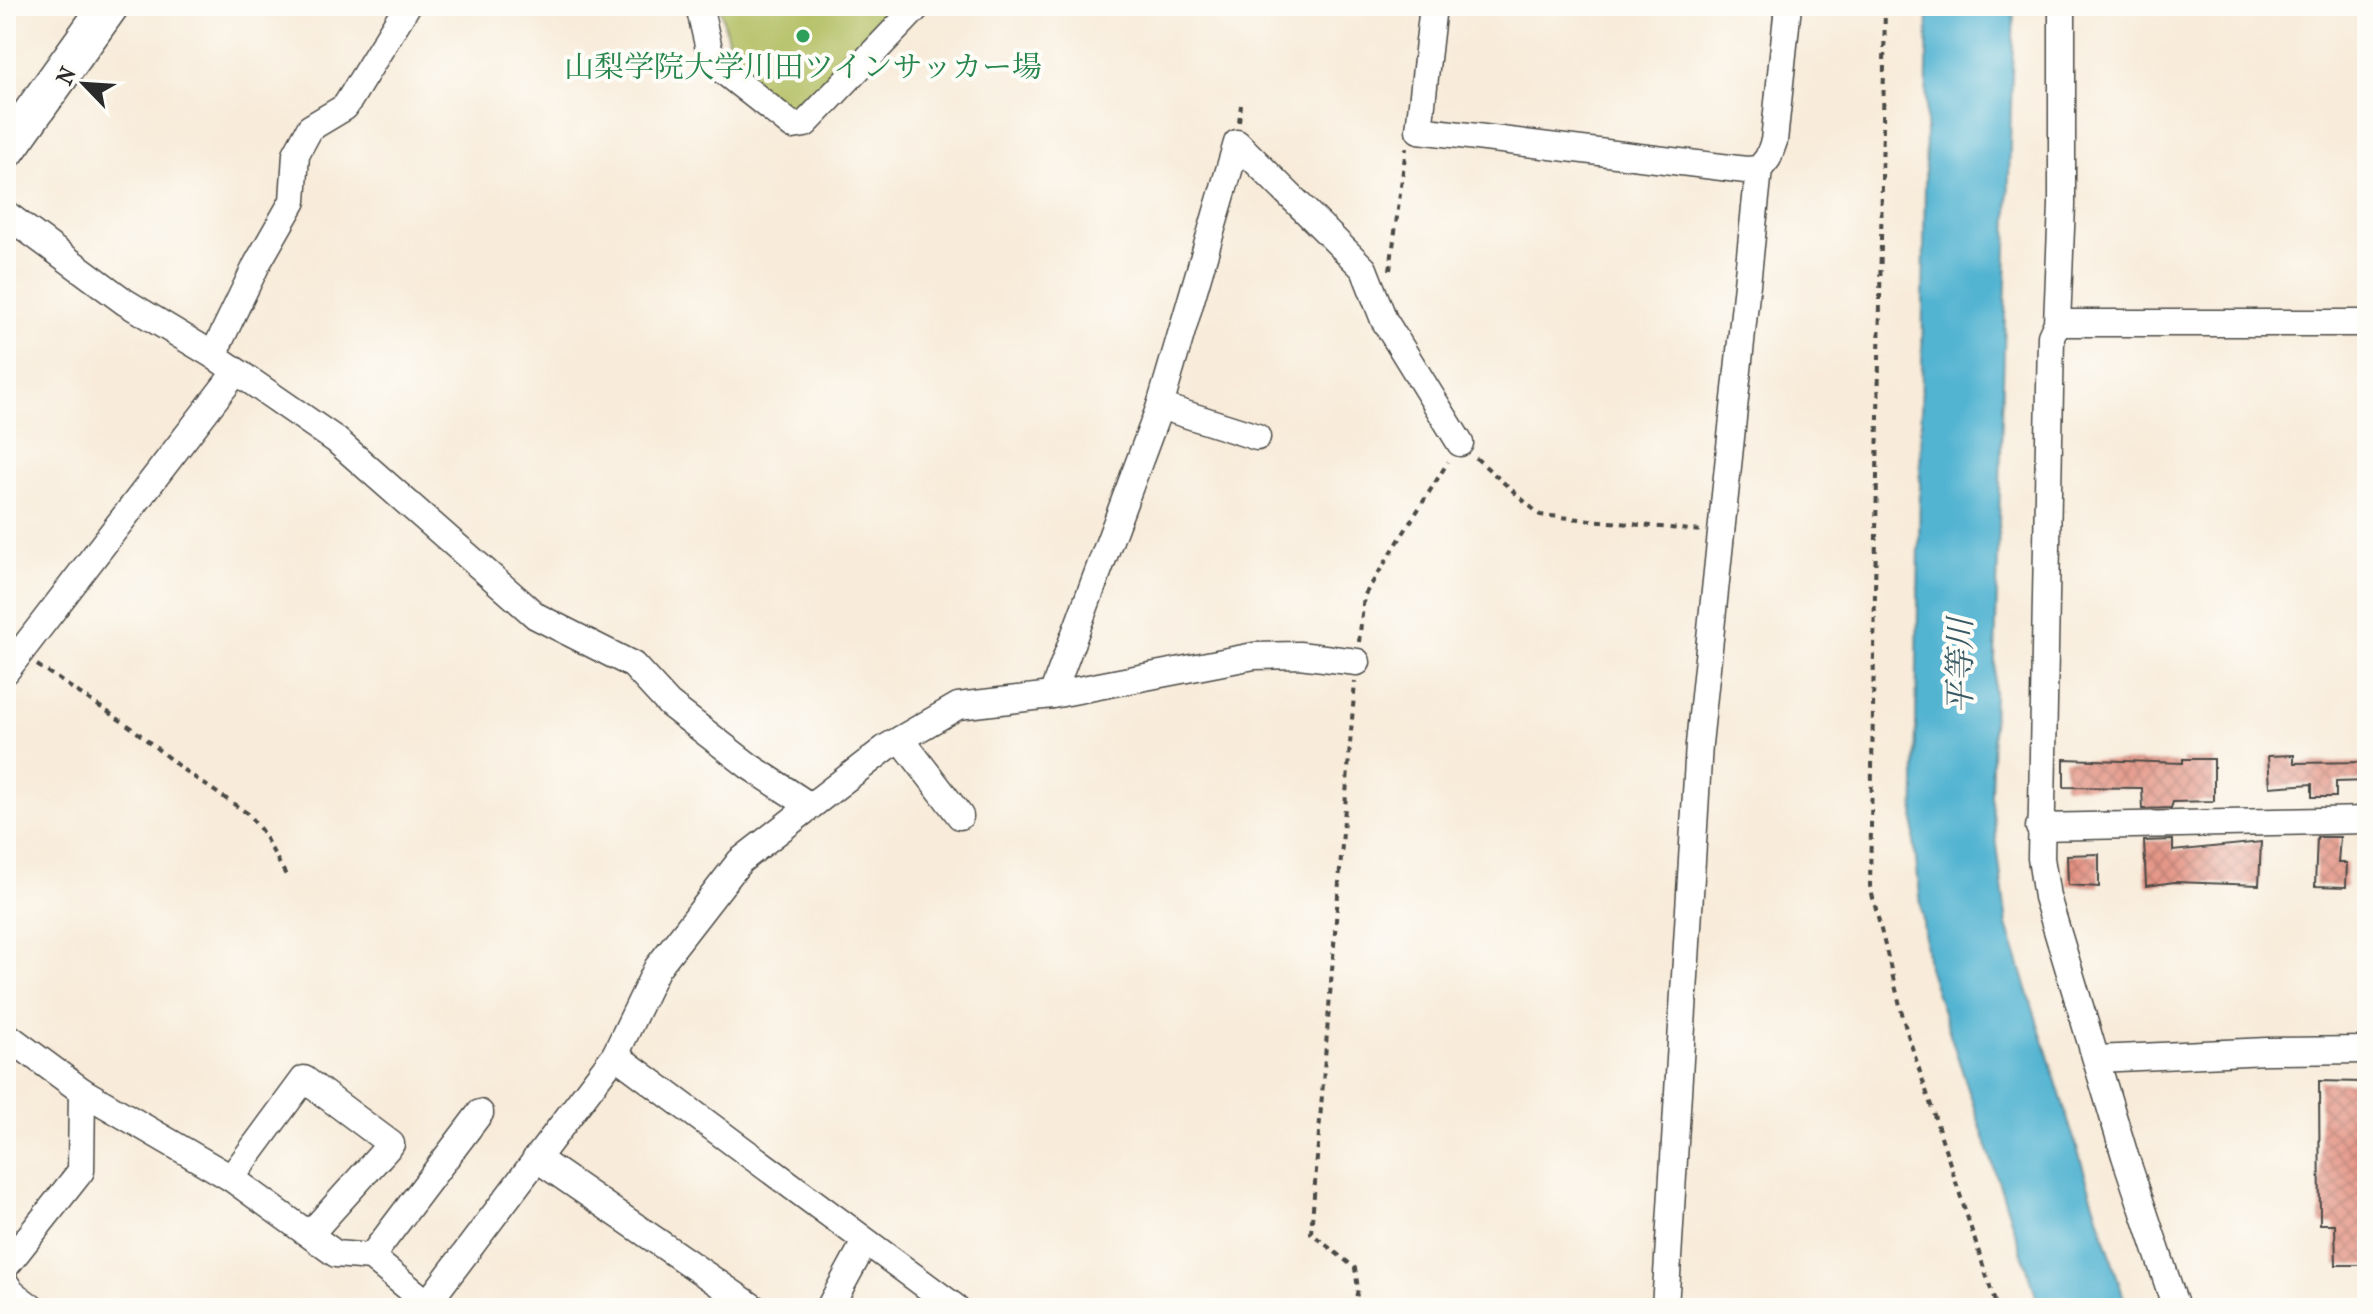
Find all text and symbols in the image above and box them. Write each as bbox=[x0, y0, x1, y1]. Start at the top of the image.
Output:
marker: 山梨学院大学川田ツインサッカー場 bbox=[794, 27, 812, 45]
north arrow bbox=[44, 44, 124, 124]
place label: 山梨学院大学川田ツインサッカー場 bbox=[564, 50, 1042, 85]
text: N bbox=[51, 63, 82, 89]
water label: 平等川 bbox=[1942, 615, 1979, 714]

